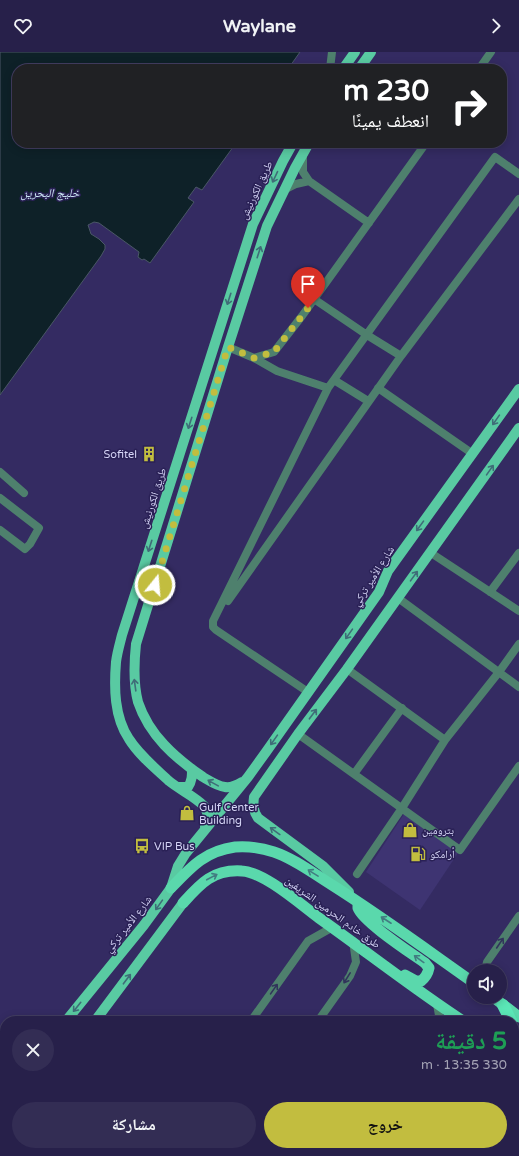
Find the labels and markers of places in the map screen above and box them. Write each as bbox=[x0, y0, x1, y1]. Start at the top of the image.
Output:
pin bbox=[291, 267, 325, 308]
building icon: Sofitel bbox=[140, 445, 158, 463]
place label: Sofitel bbox=[103, 448, 137, 461]
place label: Gulf Center Building bbox=[199, 801, 259, 827]
shop icon: Gulf Center Building bbox=[178, 804, 196, 822]
shop icon: بترومين bbox=[401, 821, 419, 839]
place label: بترومين bbox=[422, 824, 454, 837]
bus stop icon: VIP Bus bbox=[133, 837, 151, 855]
place label: VIP Bus bbox=[154, 840, 195, 853]
fuel station icon: أرامكو bbox=[409, 845, 427, 863]
place label: أرامكو bbox=[430, 847, 455, 861]

